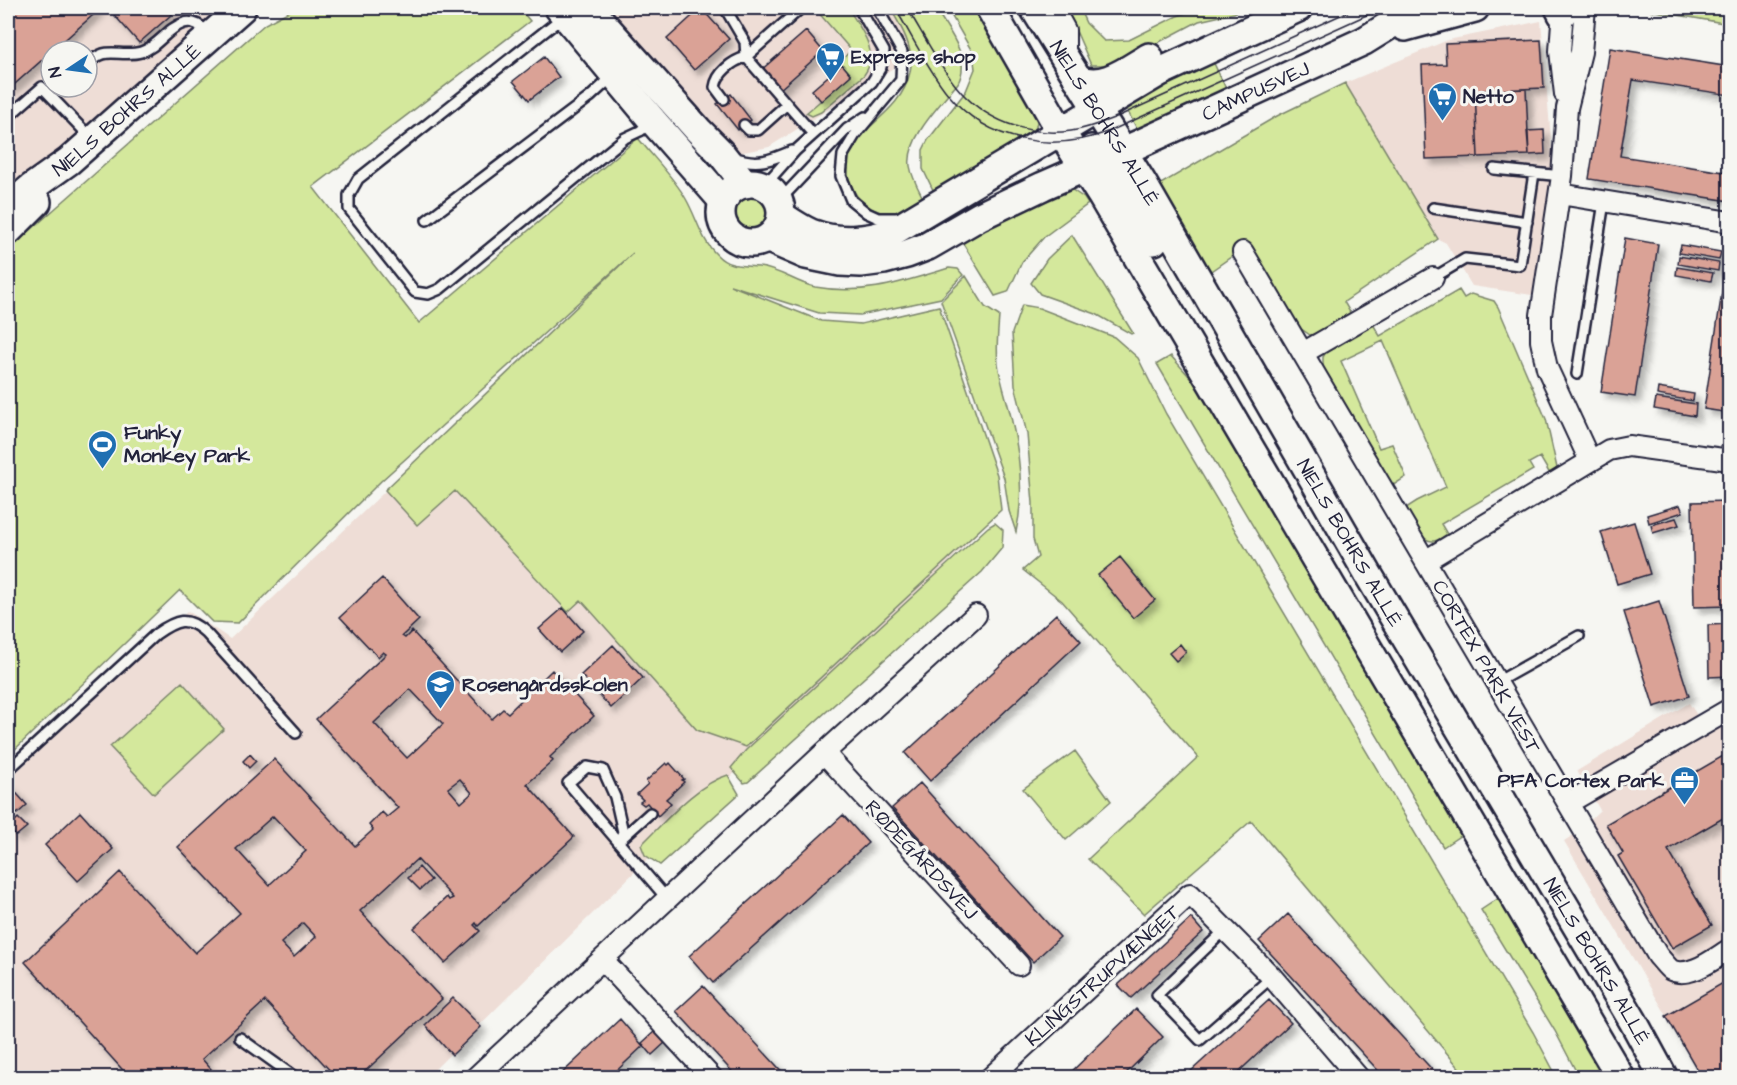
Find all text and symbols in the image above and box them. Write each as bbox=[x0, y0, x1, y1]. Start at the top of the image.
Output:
street label: NIELS BOHRS ALLÉ bbox=[1043, 35, 1166, 211]
street label: NIELS BOHRS ALLÉ bbox=[46, 38, 204, 180]
north arrow bbox=[39, 39, 99, 99]
supermarket icon: Express shop bbox=[814, 40, 846, 82]
place label: Express shop bbox=[851, 43, 977, 71]
street label: CAMPUSVEJ bbox=[1197, 55, 1314, 128]
supermarket icon: Netto bbox=[1426, 80, 1458, 122]
place label: Netto bbox=[1463, 83, 1515, 111]
place label: Funky Monkey Park bbox=[124, 419, 251, 471]
sports icon: Funky Monkey Park bbox=[87, 428, 119, 470]
street label: NIELS BOHRS ALLÉ bbox=[1290, 454, 1409, 632]
street label: CORTEX PARK VEST bbox=[1425, 575, 1547, 759]
school or university icon: Rosengårdsskolen bbox=[425, 668, 457, 710]
place label: Rosengårdsskolen bbox=[462, 671, 628, 700]
office icon: PFA Cortex Park bbox=[1669, 764, 1701, 806]
place label: PFA Cortex Park bbox=[1498, 767, 1665, 795]
street label: RØDEGÅRDSVEJ bbox=[858, 794, 984, 926]
street label: NIELS BOHRS ALLÉ bbox=[1536, 873, 1656, 1050]
street label: KLINGSTRUPVÆNGET bbox=[1019, 898, 1187, 1053]

